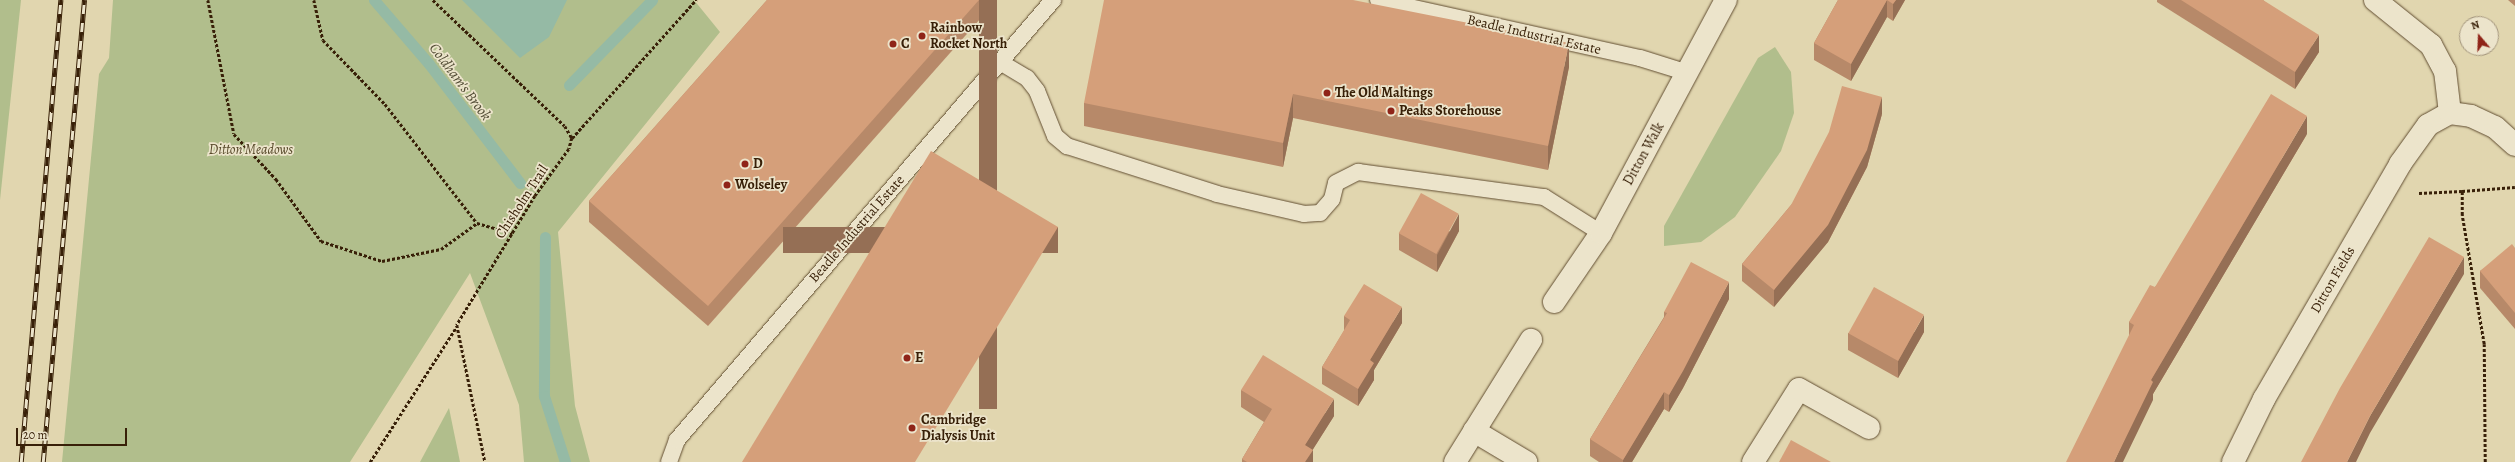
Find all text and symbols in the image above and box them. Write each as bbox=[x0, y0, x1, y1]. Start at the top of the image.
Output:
street label: Beadle Industrial Estate bbox=[1465, 11, 1603, 59]
north arrow bbox=[2459, 16, 2499, 56]
text: N bbox=[2469, 17, 2481, 34]
place label: Rainbow Rocket North bbox=[930, 20, 1007, 52]
marker: Rainbow Rocket North bbox=[917, 31, 927, 41]
place label: C bbox=[901, 36, 910, 52]
marker: C bbox=[888, 39, 898, 49]
water label: Coldham's Brook bbox=[425, 40, 495, 124]
place label: The Old Maltings bbox=[1335, 85, 1433, 101]
marker: The Old Maltings bbox=[1322, 88, 1332, 98]
place label: Peaks Storehouse bbox=[1399, 103, 1501, 119]
marker: Peaks Storehouse bbox=[1386, 106, 1396, 116]
street label: Ditton Walk bbox=[1620, 120, 1668, 188]
park label: Ditton Meadows bbox=[209, 142, 293, 158]
place label: D bbox=[753, 156, 763, 172]
marker: D bbox=[740, 159, 750, 169]
street label: Chisholm Trail bbox=[492, 162, 552, 242]
street label: Beadle Industrial Estate bbox=[806, 172, 908, 286]
place label: Wolseley bbox=[735, 177, 787, 193]
marker: Wolseley bbox=[722, 180, 732, 190]
street label: Ditton Fields bbox=[2307, 244, 2359, 316]
place label: E bbox=[915, 350, 923, 366]
marker: E bbox=[902, 353, 912, 363]
place label: Cambridge Dialysis Unit bbox=[921, 412, 995, 444]
scale bar bbox=[18, 420, 129, 446]
marker: Cambridge Dialysis Unit bbox=[906, 422, 918, 434]
text: 20 m bbox=[23, 427, 47, 443]

